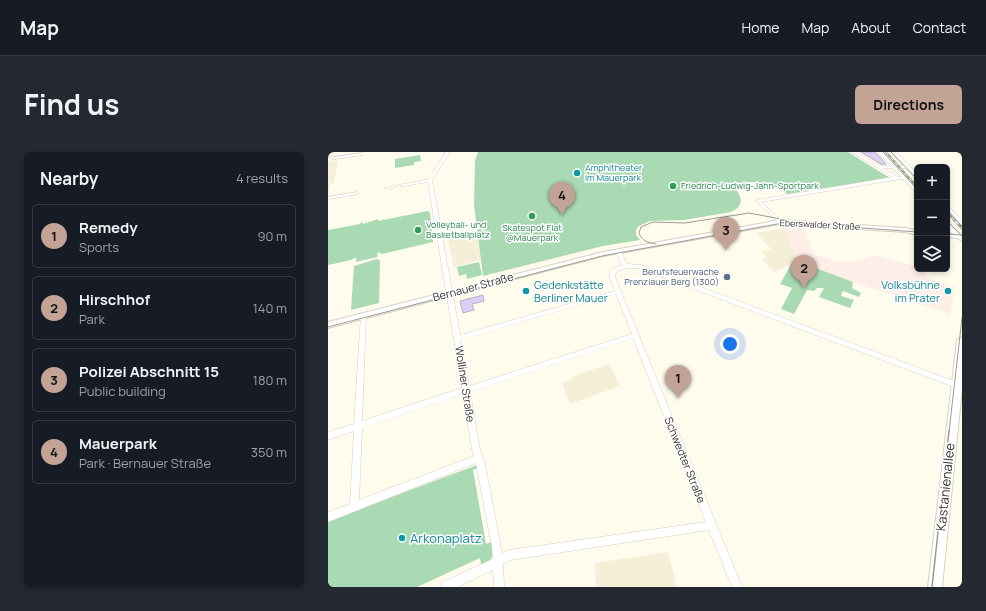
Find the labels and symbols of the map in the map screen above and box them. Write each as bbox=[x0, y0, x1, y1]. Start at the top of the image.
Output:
place label: Amphitheater im Mauerpark bbox=[585, 161, 643, 184]
marker: Amphitheater im Mauerpark bbox=[572, 168, 582, 178]
place label: Friedrich-Ludwig-Jahn-Sportpark bbox=[681, 179, 819, 192]
marker: Friedrich-Ludwig-Jahn-Sportpark bbox=[668, 181, 678, 191]
pin: 4 bbox=[549, 182, 575, 215]
marker: Skatespot Flat @Mauerpark bbox=[527, 211, 537, 221]
street label: Eberswalder Straße bbox=[779, 216, 861, 233]
pin: 3 bbox=[713, 217, 739, 250]
place label: Volleyball- und Basketballplatz bbox=[426, 218, 490, 241]
place label: Skatespot Flat @Mauerpark bbox=[502, 221, 562, 244]
marker: Volleyball- und Basketballplatz bbox=[413, 225, 423, 235]
pin: 2 bbox=[791, 255, 817, 288]
place label: Berufsfeuerwache Prenzlauer Berg (1300) bbox=[624, 265, 719, 288]
street label: Bernauer Straße bbox=[431, 268, 515, 304]
marker: Berufsfeuerwache Prenzlauer Berg (1300) bbox=[722, 272, 732, 282]
place label: Gedenkstätte Berliner Mauer bbox=[534, 277, 608, 305]
place label: Volksbühne im Prater bbox=[881, 277, 941, 305]
marker: Gedenkstätte Berliner Mauer bbox=[521, 286, 531, 296]
marker: Volksbühne im Prater bbox=[943, 286, 953, 296]
your location bbox=[720, 334, 740, 354]
street label: Wolliner Straße bbox=[452, 345, 479, 424]
pin: 1 bbox=[665, 365, 691, 398]
street label: Schwedter Straße bbox=[661, 415, 710, 506]
street label: Kastanienallee bbox=[931, 442, 959, 532]
place label: Arkonaplatz bbox=[410, 529, 482, 547]
marker: Arkonaplatz bbox=[397, 533, 407, 543]

